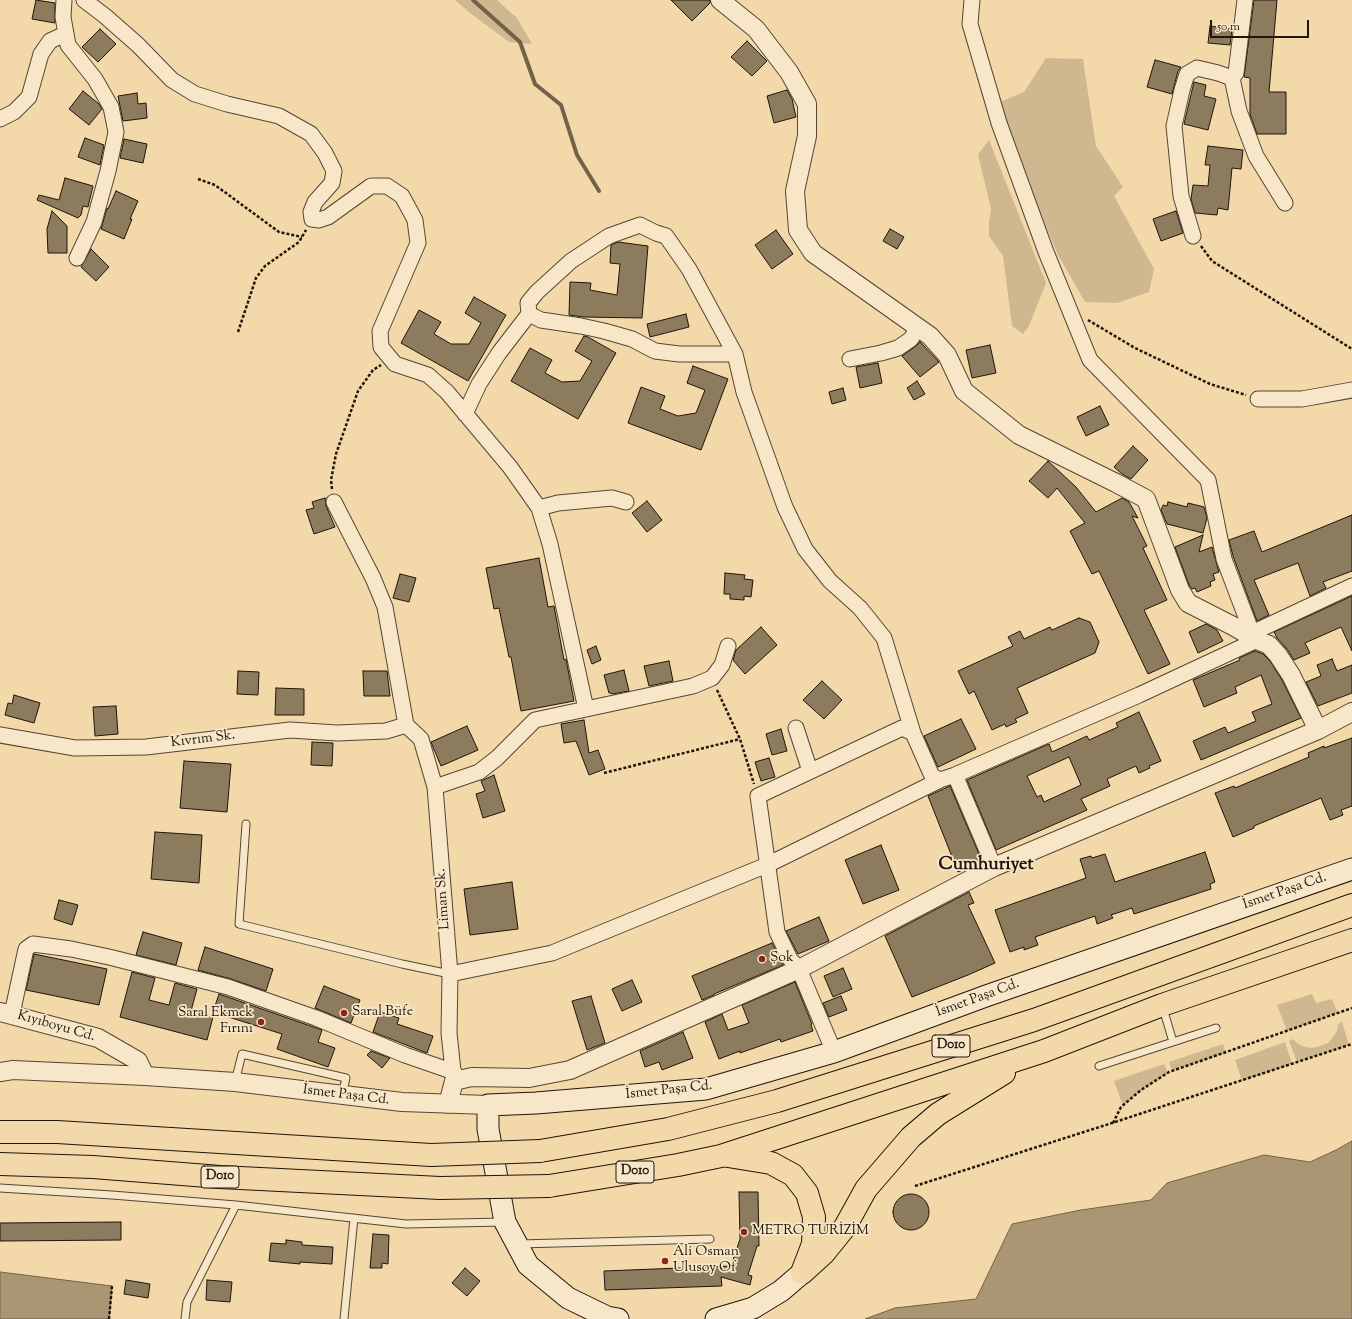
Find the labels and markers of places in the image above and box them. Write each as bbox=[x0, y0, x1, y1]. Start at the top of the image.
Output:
place label: Şok bbox=[770, 951, 794, 967]
marker: Şok bbox=[757, 954, 767, 964]
place label: Saral Büfe bbox=[352, 1005, 413, 1021]
place label: Saral Ekmek Fırını bbox=[178, 1006, 253, 1038]
marker: Saral Büfe bbox=[339, 1008, 349, 1018]
marker: Saral Ekmek Fırını bbox=[256, 1017, 266, 1027]
place label: METRO TURİZİM bbox=[752, 1224, 869, 1240]
marker: METRO TURİZİM bbox=[739, 1227, 749, 1237]
place label: Ali Osman Ulusoy Of bbox=[673, 1245, 739, 1278]
marker: Ali Osman Ulusoy Of bbox=[660, 1256, 670, 1266]

